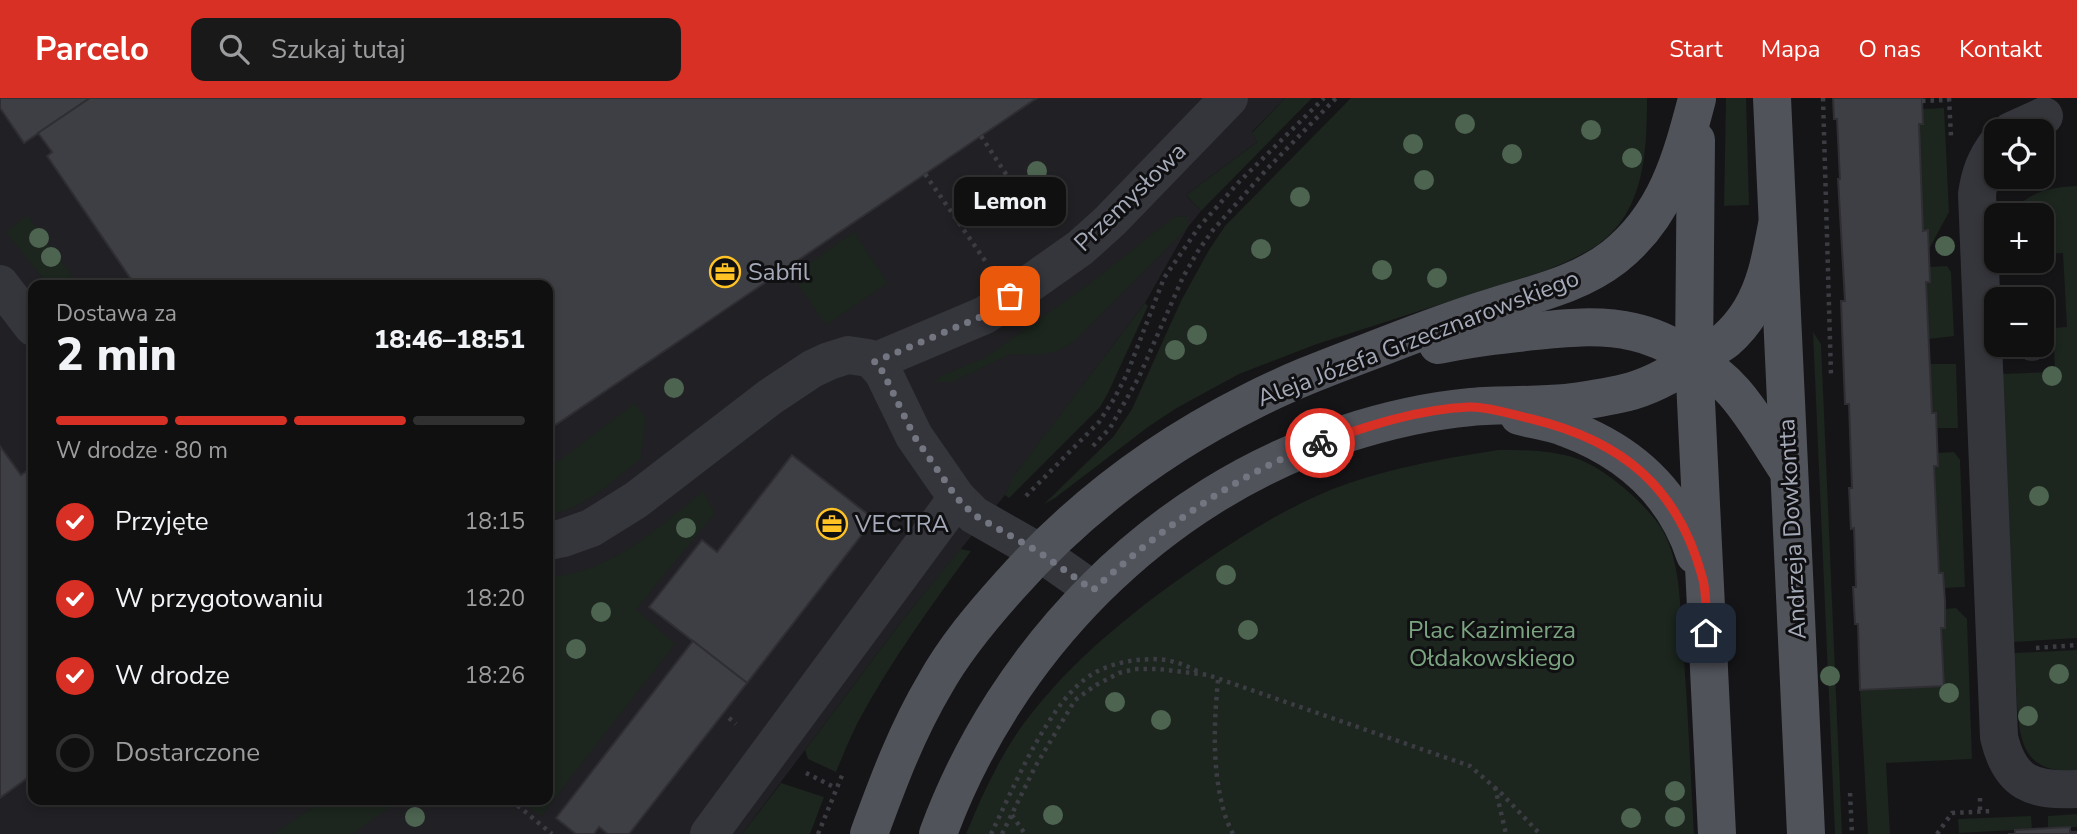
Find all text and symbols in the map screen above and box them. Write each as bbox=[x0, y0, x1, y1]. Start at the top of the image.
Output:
search box bbox=[191, 18, 681, 81]
text: Parcelo bbox=[35, 27, 149, 72]
icon: search bbox=[215, 30, 253, 68]
text: Szukaj tutaj bbox=[271, 32, 406, 67]
text: Start bbox=[1669, 33, 1723, 65]
text: Mapa bbox=[1761, 33, 1821, 65]
text: O nas bbox=[1859, 33, 1921, 65]
text: Kontakt bbox=[1959, 33, 2042, 65]
map controls bbox=[1984, 119, 2054, 357]
button: locate bbox=[1984, 119, 2054, 189]
street label: Przemysłowa bbox=[1067, 135, 1193, 259]
callout: Lemon bbox=[954, 177, 1066, 226]
text: Lemon bbox=[973, 186, 1047, 217]
button: + bbox=[1984, 203, 2054, 273]
office icon: Sabfil bbox=[708, 255, 742, 289]
place label: Sabfil bbox=[748, 256, 810, 288]
street label: Aleja Józefa Grzecznarowskiego bbox=[1252, 262, 1584, 414]
pin bbox=[980, 266, 1040, 326]
icon: bag bbox=[991, 277, 1029, 315]
button: − bbox=[1984, 287, 2054, 357]
text: Dostawa za bbox=[56, 298, 177, 329]
text: 18:46–18:51 bbox=[374, 322, 525, 357]
text: 2 min bbox=[56, 323, 177, 386]
courier bbox=[1285, 408, 1355, 478]
street label: Andrzeja Dowkontta bbox=[1770, 418, 1814, 640]
icon: bike bbox=[1301, 424, 1339, 462]
text: W drodze · 80 m bbox=[56, 435, 228, 466]
icon: check bbox=[56, 503, 94, 541]
text: Przyjęte bbox=[115, 504, 209, 539]
text: 18:15 bbox=[465, 506, 525, 537]
office icon: VECTRA bbox=[815, 507, 849, 541]
place label: VECTRA bbox=[854, 508, 950, 540]
icon: check bbox=[56, 580, 94, 618]
text: W przygotowaniu bbox=[115, 581, 323, 616]
text: 18:20 bbox=[465, 583, 525, 614]
pin bbox=[1676, 603, 1736, 663]
park label: Plac Kazimierza Ołdakowskiego bbox=[1408, 614, 1576, 674]
icon: home bbox=[1687, 614, 1725, 652]
icon: check bbox=[56, 657, 94, 695]
text: W drodze bbox=[115, 658, 230, 693]
text: 18:26 bbox=[465, 660, 525, 691]
text: Dostarczone bbox=[115, 735, 260, 770]

